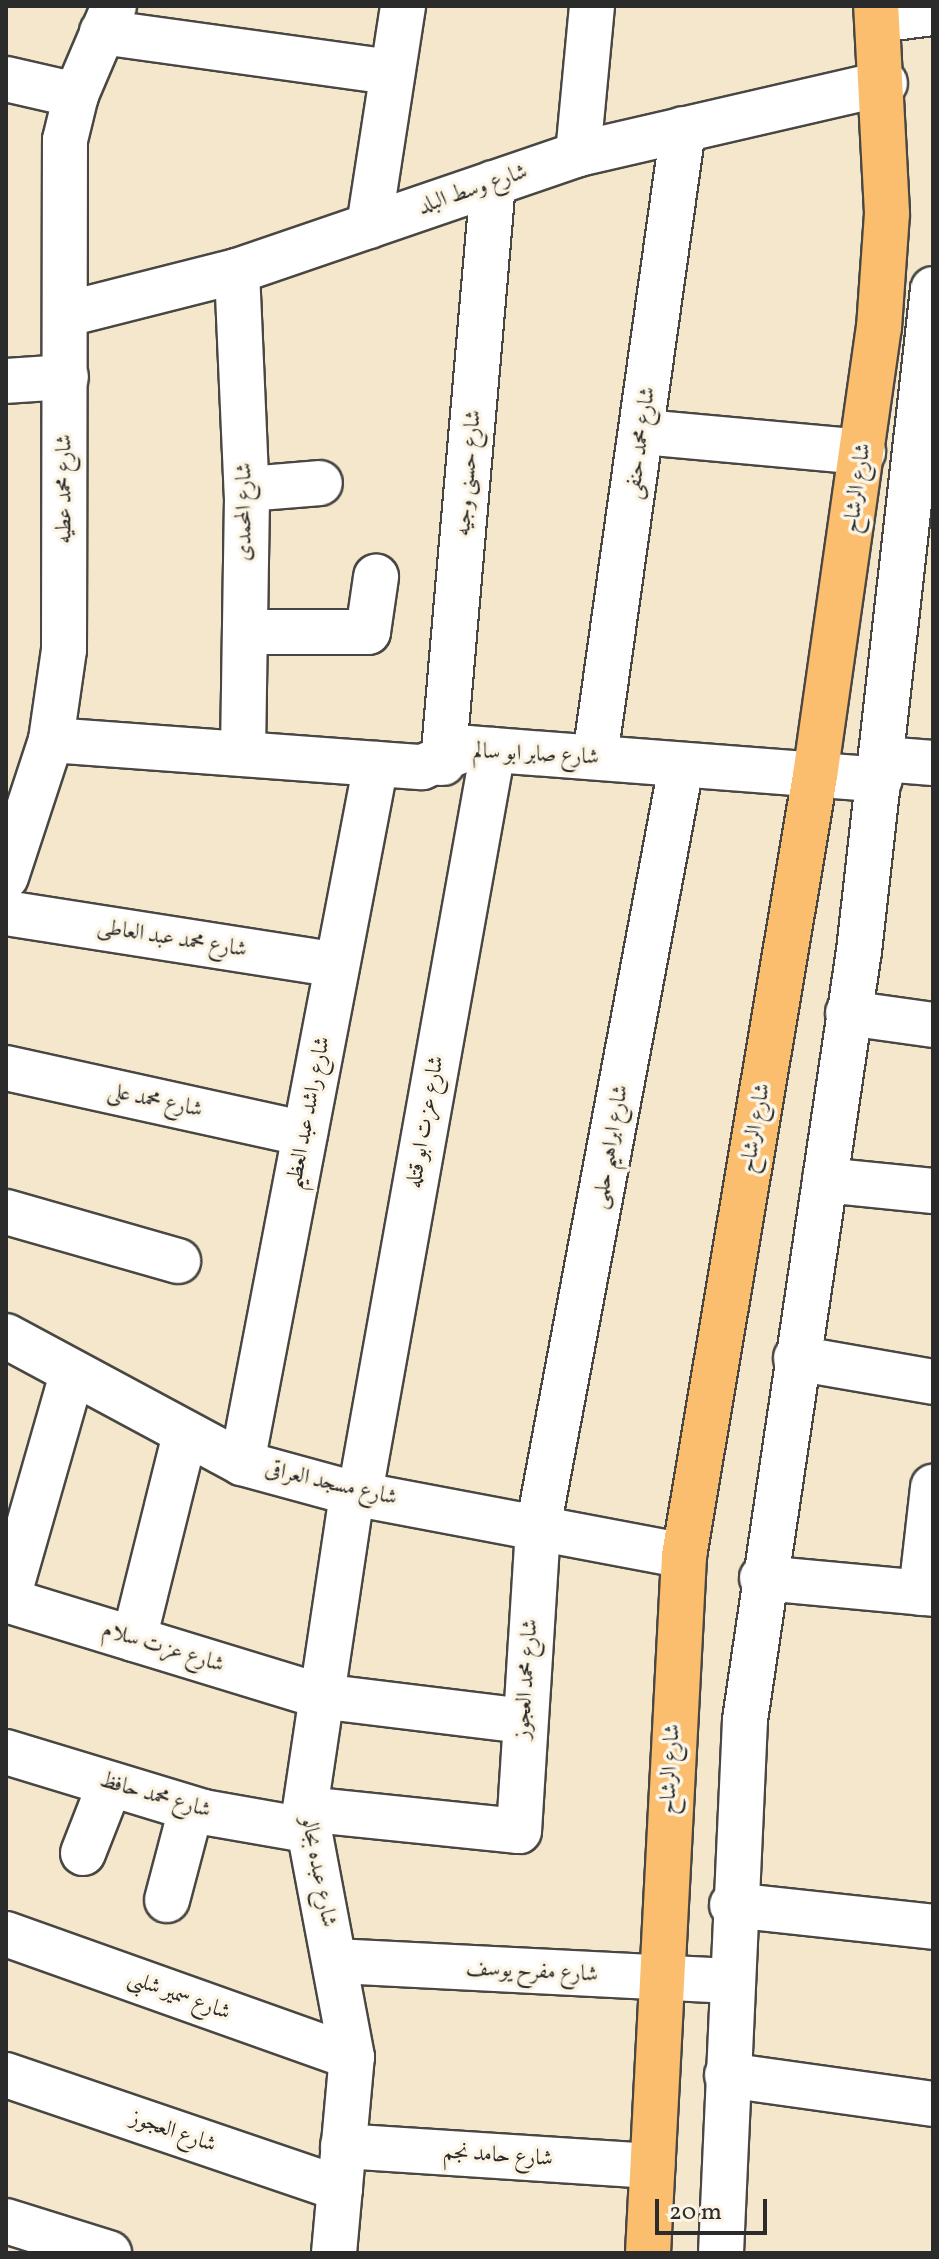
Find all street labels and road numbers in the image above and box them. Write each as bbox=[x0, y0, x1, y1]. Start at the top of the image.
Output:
street label: شارع وسط البلد bbox=[415, 159, 531, 221]
street label: شارع محمد حنفى bbox=[620, 385, 662, 501]
street label: شارع حسنى وجيه bbox=[450, 409, 488, 537]
street label: شارع محمد عطيه bbox=[52, 434, 78, 544]
street label: شارع الرشاح bbox=[839, 441, 877, 535]
street label: شارع المحمدى bbox=[232, 463, 258, 561]
street label: شارع صابر ابو سالم bbox=[472, 739, 600, 771]
street label: شارع محمد عبد العاطى bbox=[95, 914, 249, 964]
street label: شارع راشد عبد العظيم bbox=[281, 1034, 337, 1192]
street label: شارع عزت ابو قتله bbox=[401, 1054, 451, 1190]
street label: شارع محمد على bbox=[105, 1078, 205, 1124]
street label: شارع الرشاح bbox=[735, 1081, 777, 1175]
street label: شارع ابراهيم حلمى bbox=[587, 1083, 635, 1211]
street label: شارع مسجد العراقى bbox=[262, 1456, 400, 1512]
street label: شارع عزت سلام bbox=[99, 1617, 227, 1679]
street label: شارع محمد العجوز bbox=[510, 1618, 544, 1740]
street label: شارع الرشاح bbox=[655, 1723, 687, 1815]
street label: شارع محمد حافظ bbox=[96, 1767, 214, 1825]
street label: شارع عبده بجالو bbox=[294, 1815, 342, 1929]
street label: شارع مفرح يوسف bbox=[465, 1955, 599, 1989]
street label: شارع سمير شلبى bbox=[124, 1965, 234, 2027]
street label: شارع العجوز bbox=[127, 2105, 219, 2159]
street label: شارع حامد نجم bbox=[442, 2139, 554, 2173]

